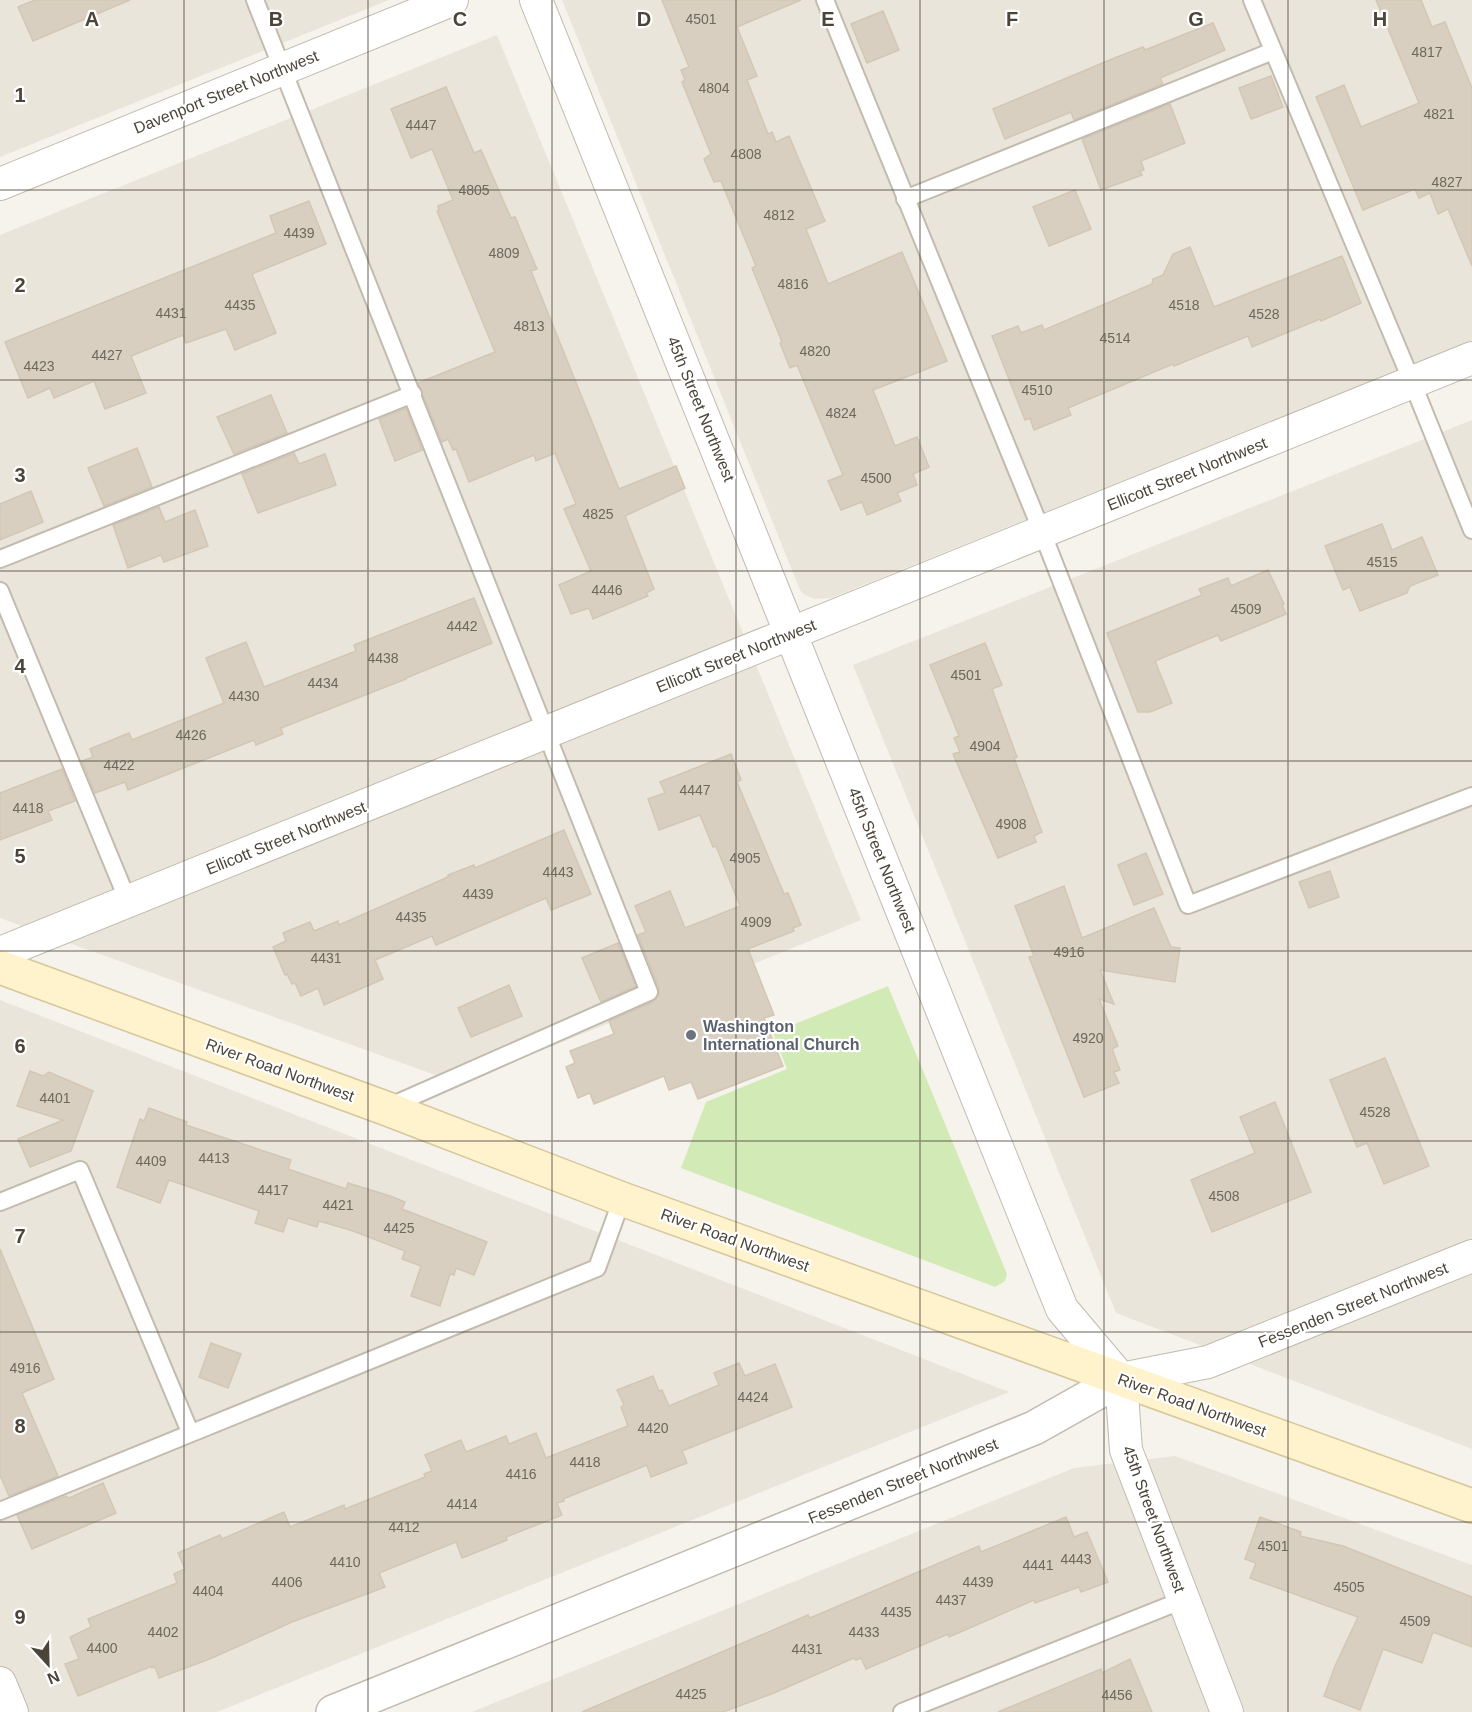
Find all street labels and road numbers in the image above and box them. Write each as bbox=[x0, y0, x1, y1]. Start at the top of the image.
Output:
street label: Davenport Street Northwest bbox=[131, 47, 321, 137]
street label: 45th Street Northwest bbox=[664, 334, 738, 484]
street label: Ellicott Street Northwest bbox=[1105, 434, 1270, 514]
street label: Ellicott Street Northwest bbox=[654, 616, 819, 696]
street label: 45th Street Northwest bbox=[845, 785, 919, 935]
street label: Ellicott Street Northwest bbox=[204, 798, 369, 878]
street label: River Road Northwest bbox=[204, 1035, 357, 1105]
street label: River Road Northwest bbox=[659, 1205, 812, 1275]
street label: Fessenden Street Northwest bbox=[1256, 1259, 1451, 1351]
street label: River Road Northwest bbox=[1116, 1370, 1269, 1440]
street label: Fessenden Street Northwest bbox=[806, 1435, 1001, 1527]
street label: 45th Street Northwest bbox=[1120, 1443, 1189, 1595]

